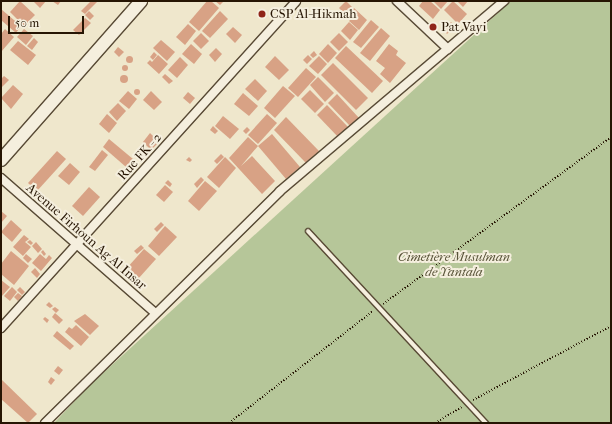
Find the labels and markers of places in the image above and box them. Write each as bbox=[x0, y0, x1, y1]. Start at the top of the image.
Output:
place label: CSP Al-Hikmah bbox=[270, 6, 356, 22]
marker: CSP Al-Hikmah bbox=[257, 9, 267, 19]
place label: Pat Vayi bbox=[441, 19, 486, 35]
marker: Pat Vayi bbox=[428, 22, 438, 32]

